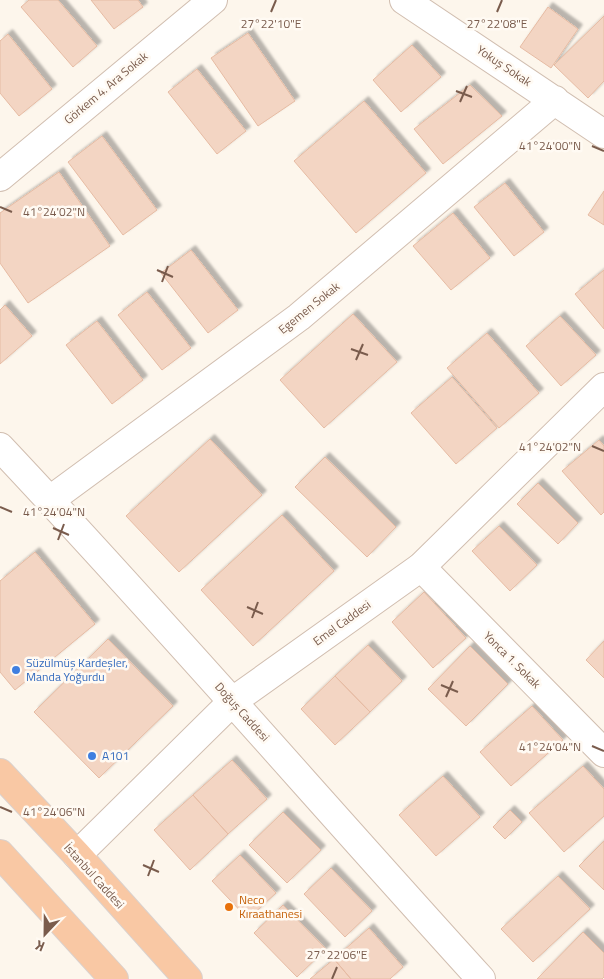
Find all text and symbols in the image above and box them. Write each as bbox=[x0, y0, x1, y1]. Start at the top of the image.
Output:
text: 27°22'10"E bbox=[241, 14, 302, 33]
text: 27°22'08"E bbox=[467, 14, 528, 33]
street label: Yokuş Sokak bbox=[473, 40, 536, 91]
street label: Görkem 4. Ara Sokak bbox=[60, 47, 152, 128]
text: 41°24'00"N bbox=[519, 136, 581, 155]
text: 41°24'02"N bbox=[23, 202, 85, 221]
street label: Egemen Sokak bbox=[274, 277, 344, 338]
text: 41°24'02"N bbox=[519, 437, 581, 456]
text: 41°24'04"N bbox=[23, 502, 85, 521]
street label: Emel Caddesi bbox=[309, 595, 375, 650]
street label: Yonca 1. Sokak bbox=[479, 627, 546, 693]
place label: Süzülmüş Kardeşler, Manda Yoğurdu bbox=[26, 653, 128, 686]
marker: Süzülmüş Kardeşler, Manda Yoğurdu bbox=[10, 664, 22, 676]
street label: Doğuş Caddesi bbox=[210, 678, 274, 746]
text: 41°24'04"N bbox=[519, 737, 581, 756]
place label: A101 bbox=[102, 746, 129, 765]
marker: A101 bbox=[86, 750, 98, 762]
text: 41°24'06"N bbox=[23, 802, 85, 821]
street label: İstanbul Caddesi bbox=[60, 839, 129, 913]
place label: Neco Kıraathanesi bbox=[239, 890, 302, 923]
marker: Neco Kıraathanesi bbox=[223, 901, 235, 913]
north arrow bbox=[20, 909, 70, 959]
text: K bbox=[32, 935, 48, 958]
text: 27°22'06"E bbox=[307, 945, 368, 964]

